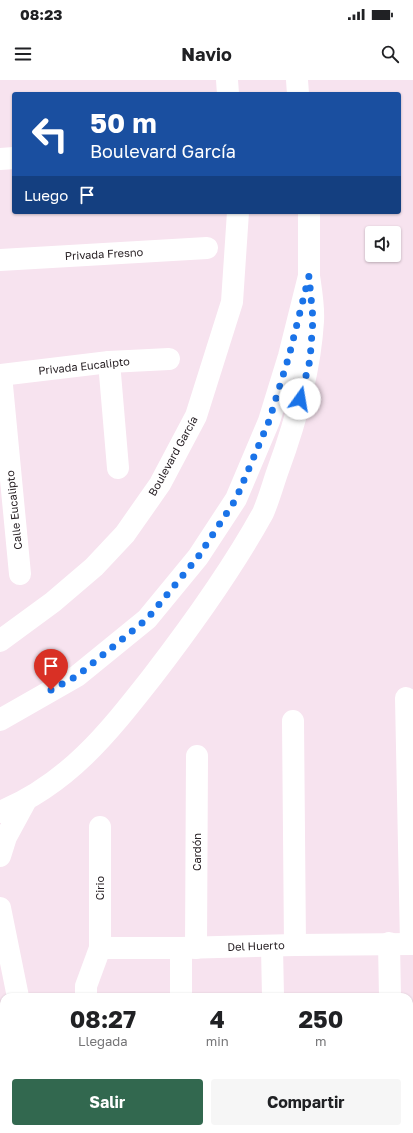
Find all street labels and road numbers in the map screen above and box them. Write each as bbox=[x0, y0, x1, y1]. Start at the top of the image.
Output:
street label: Privada Fresno bbox=[64, 245, 144, 262]
street label: Privada Eucalipto bbox=[38, 354, 131, 377]
street label: Boulevard García bbox=[145, 414, 200, 498]
street label: Calle Eucalipto bbox=[3, 469, 24, 550]
street label: Cardón bbox=[190, 833, 203, 871]
street label: Cirio bbox=[93, 875, 106, 900]
street label: Del Huerto bbox=[227, 938, 285, 953]

